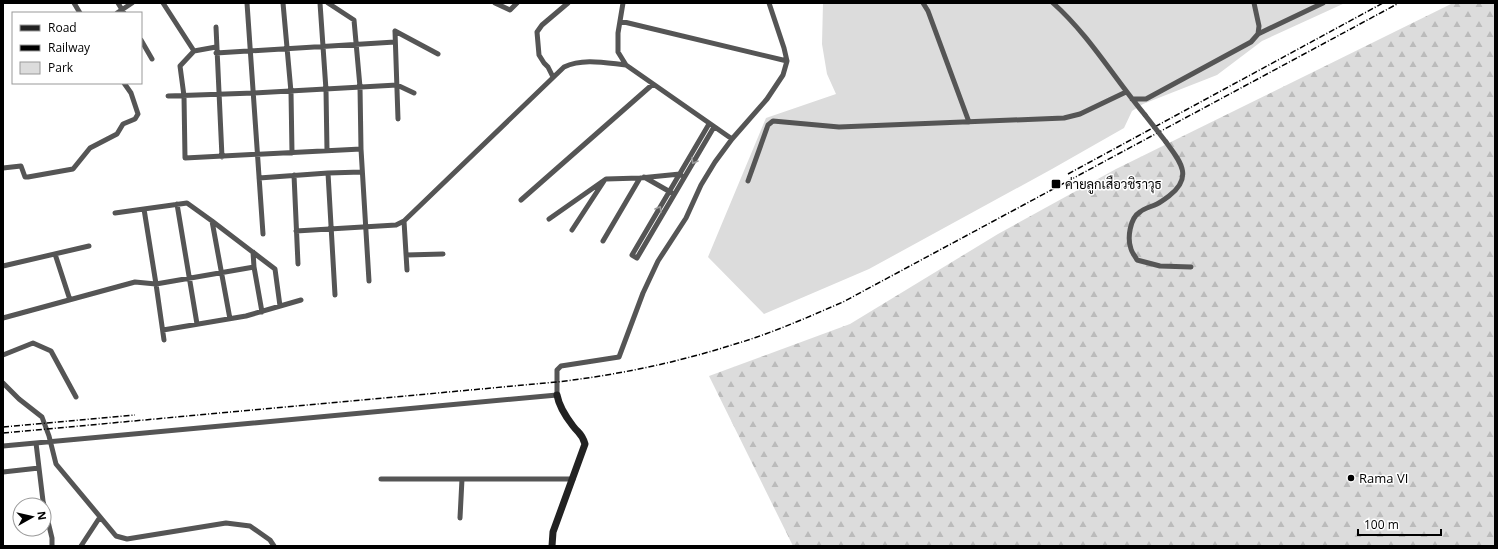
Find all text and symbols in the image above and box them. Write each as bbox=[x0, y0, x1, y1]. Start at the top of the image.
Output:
legend bbox=[12, 12, 142, 84]
text: Road bbox=[48, 19, 77, 36]
text: Railway bbox=[48, 39, 91, 56]
text: Park bbox=[48, 59, 74, 76]
one-way arrow bbox=[691, 157, 699, 164]
place label: ค่ายลูกเสือวชิราวุธ bbox=[1065, 175, 1162, 194]
marker: ค่ายลูกเสือวชิราวุธ bbox=[1050, 178, 1062, 190]
one-way arrow bbox=[654, 206, 661, 213]
place label: Rama VI bbox=[1359, 469, 1408, 487]
marker: Rama VI bbox=[1346, 473, 1356, 483]
north arrow bbox=[12, 497, 52, 537]
text: N bbox=[34, 510, 50, 521]
scale bar bbox=[1358, 511, 1441, 537]
text: 100 m bbox=[1364, 516, 1399, 533]

